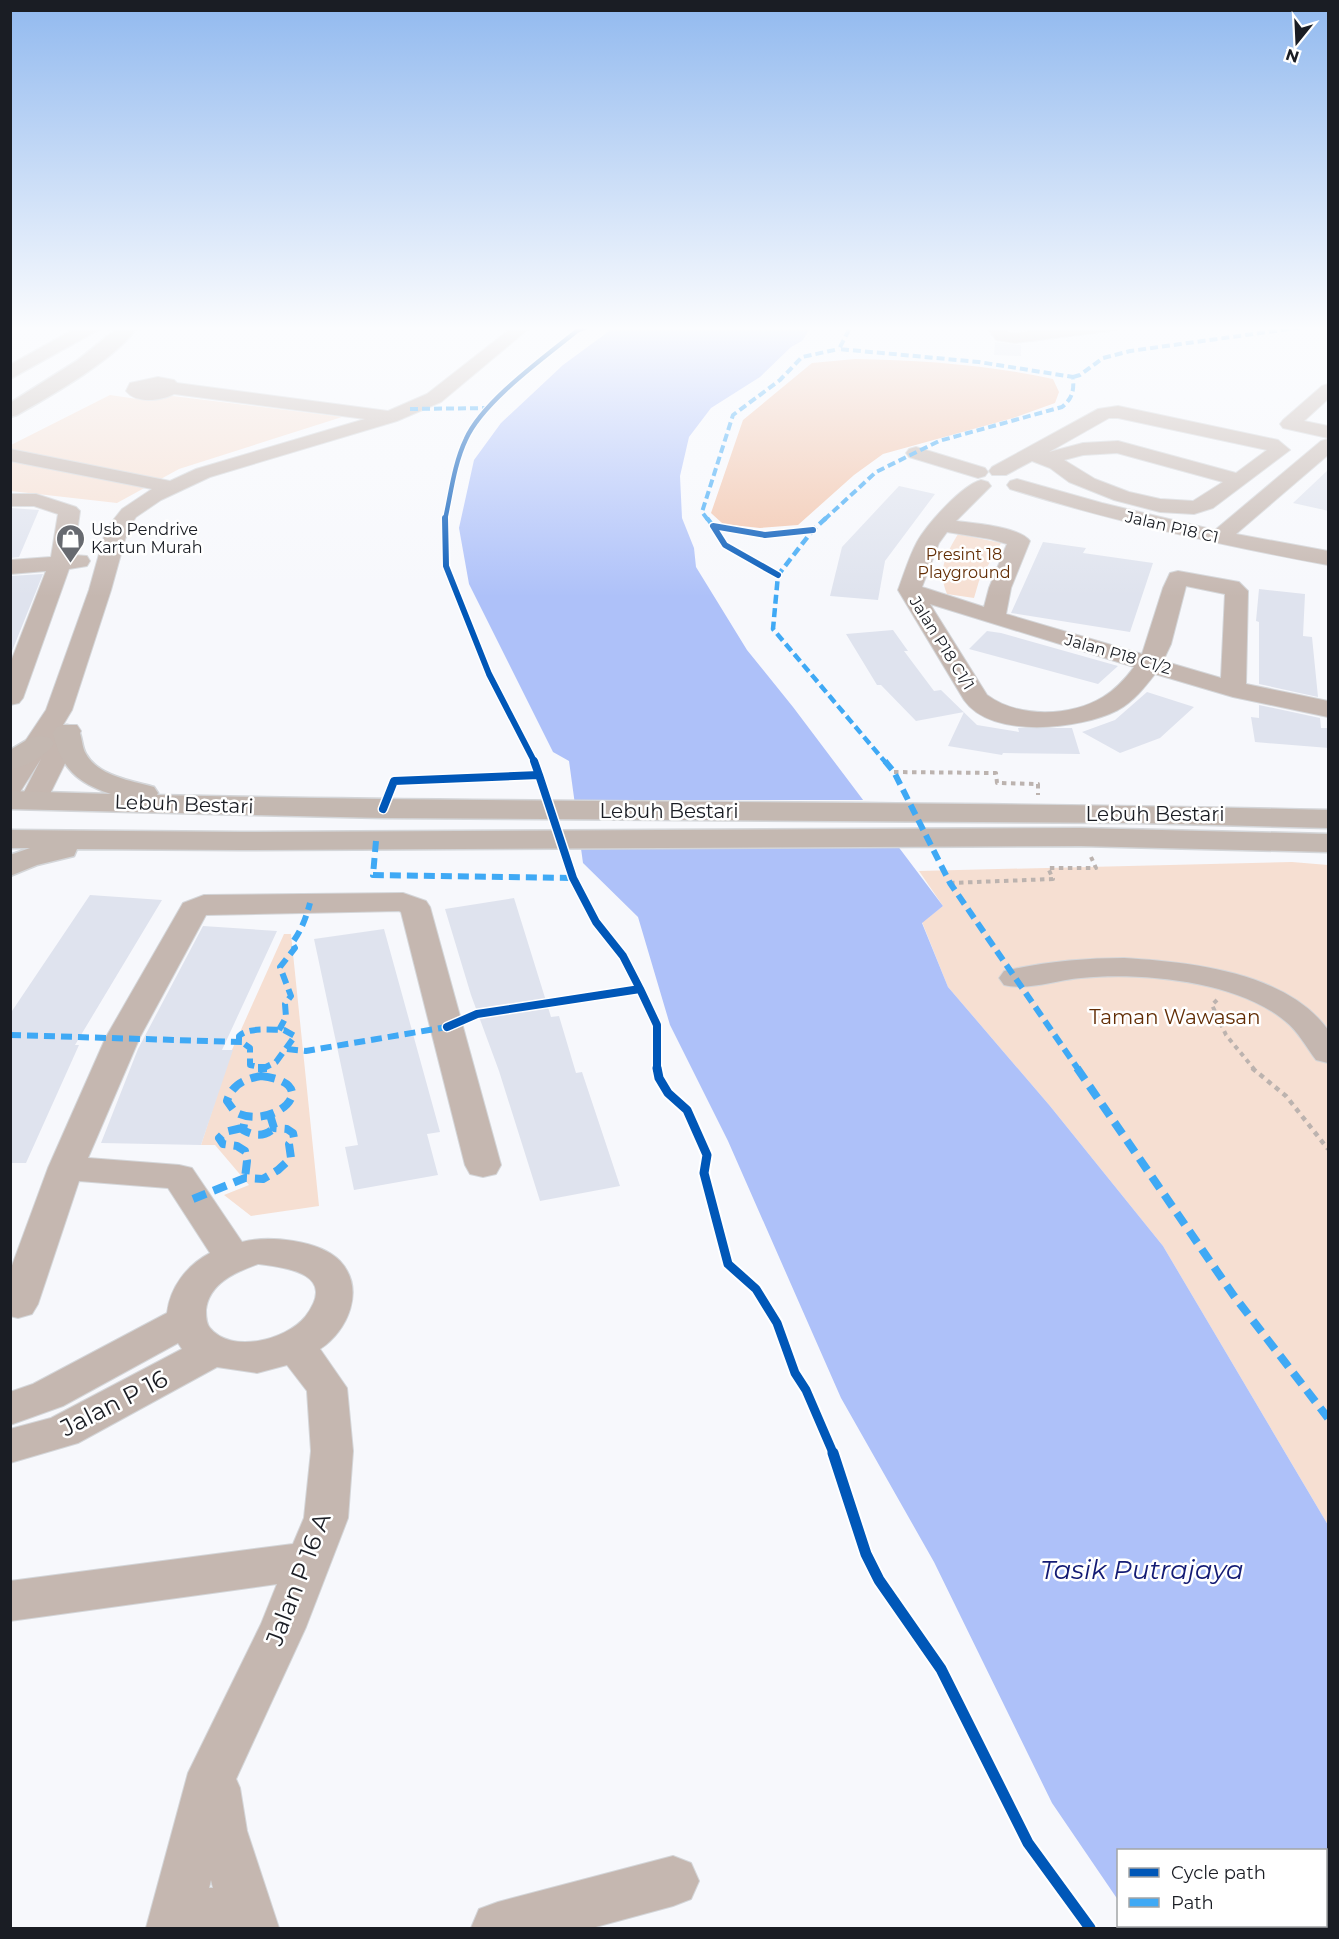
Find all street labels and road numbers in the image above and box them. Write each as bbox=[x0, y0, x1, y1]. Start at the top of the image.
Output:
street label: Jalan P18 C1 bbox=[1123, 507, 1220, 547]
street label: Jalan P18 C1/1 bbox=[905, 592, 978, 693]
street label: Jalan P18 C1/2 bbox=[1062, 629, 1173, 678]
street label: Lebuh Bestari bbox=[114, 790, 254, 818]
street label: Lebuh Bestari bbox=[599, 799, 739, 823]
street label: Lebuh Bestari bbox=[1085, 802, 1225, 826]
street label: Jalan P 16 bbox=[55, 1364, 172, 1443]
street label: Jalan P 16 A bbox=[259, 1508, 337, 1650]

